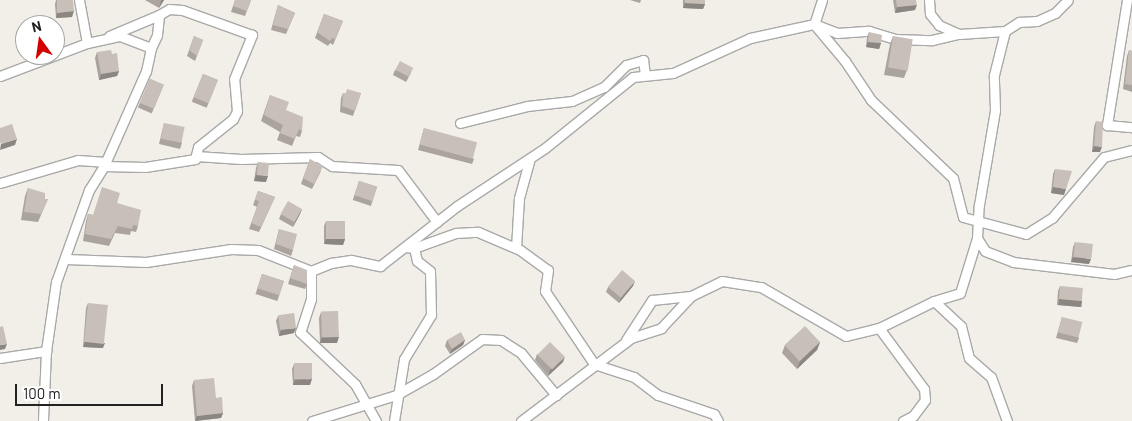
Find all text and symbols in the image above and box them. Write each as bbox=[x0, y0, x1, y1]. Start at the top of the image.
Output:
north arrow bbox=[15, 15, 65, 65]
text: N bbox=[30, 17, 43, 35]
scale bar bbox=[18, 374, 165, 406]
text: 100 m bbox=[23, 384, 61, 402]

